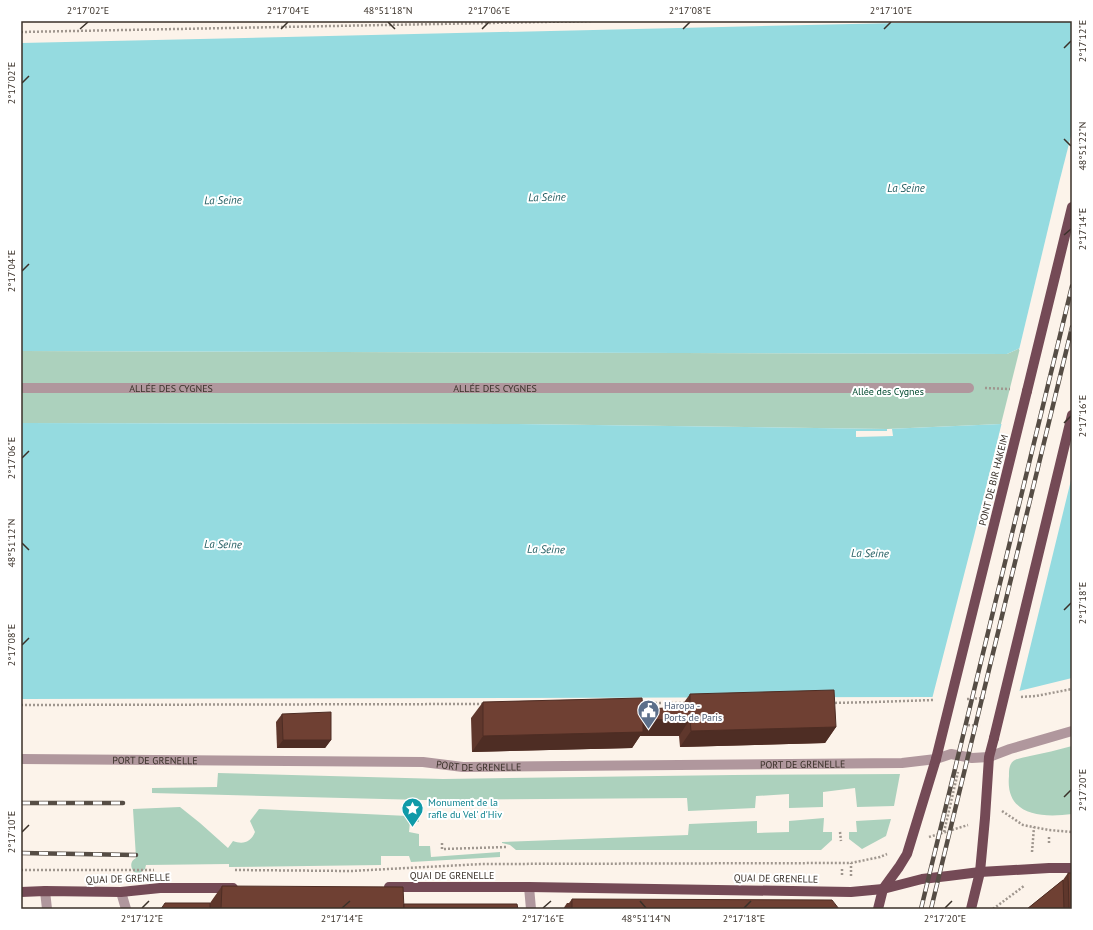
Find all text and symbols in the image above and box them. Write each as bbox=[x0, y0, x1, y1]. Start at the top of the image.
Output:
text: 2°17'02"E bbox=[67, 4, 109, 17]
text: 2°17'04"E bbox=[267, 4, 309, 17]
text: 48°51'18"N bbox=[363, 4, 413, 17]
text: 2°17'06"E bbox=[468, 4, 510, 17]
text: 2°17'08"E bbox=[669, 4, 711, 17]
text: 2°17'10"E bbox=[870, 4, 912, 17]
text: 2°17'12"E bbox=[1076, 20, 1089, 62]
text: 2°17'02"E bbox=[5, 62, 18, 104]
text: 48°51'22"N bbox=[1076, 121, 1089, 171]
water label: La Seine bbox=[887, 181, 925, 195]
water label: La Seine bbox=[528, 190, 566, 204]
water label: La Seine bbox=[204, 193, 242, 207]
text: 2°17'14"E bbox=[1076, 208, 1089, 250]
text: 2°17'04"E bbox=[5, 250, 18, 292]
street label: ALLÉE DES CYGNES bbox=[129, 382, 213, 395]
street label: ALLÉE DES CYGNES bbox=[453, 382, 537, 395]
park label: Allée des Cygnes bbox=[852, 385, 924, 398]
text: 2°17'16"E bbox=[1076, 395, 1089, 437]
street label: PONT DE BIR HAKEIM bbox=[976, 433, 1011, 527]
text: 2°17'06"E bbox=[5, 437, 18, 479]
text: 48°51'12"N bbox=[5, 518, 18, 568]
water label: La Seine bbox=[204, 537, 242, 551]
water label: La Seine bbox=[527, 542, 565, 556]
water label: La Seine bbox=[851, 546, 889, 560]
text: 2°17'18"E bbox=[1076, 582, 1089, 624]
text: 2°17'08"E bbox=[5, 624, 18, 666]
public building icon: Haropa - Ports de Paris bbox=[635, 698, 661, 731]
place label: Haropa - Ports de Paris bbox=[664, 699, 722, 724]
street label: PORT DE GRENELLE bbox=[112, 754, 198, 767]
street label: PORT DE GRENELLE bbox=[435, 758, 521, 774]
street label: PORT DE GRENELLE bbox=[760, 758, 845, 771]
text: 2°17'20"E bbox=[1076, 769, 1089, 811]
place icon: Monument de la rafle du Vel' d'Hiv bbox=[400, 795, 426, 828]
place label: Monument de la rafle du Vel' d'Hiv bbox=[428, 796, 502, 821]
text: 2°17'10"E bbox=[5, 811, 18, 853]
street label: QUAI DE GRENELLE bbox=[410, 869, 494, 882]
street label: QUAI DE GRENELLE bbox=[86, 871, 171, 886]
street label: QUAI DE GRENELLE bbox=[734, 871, 818, 886]
text: 2°17'12"E bbox=[121, 912, 163, 925]
text: 2°17'14"E bbox=[321, 912, 363, 925]
text: 2°17'16"E bbox=[522, 912, 564, 925]
text: 48°51'14"N bbox=[621, 912, 671, 925]
text: 2°17'18"E bbox=[723, 912, 765, 925]
text: 2°17'20"E bbox=[924, 912, 966, 925]

